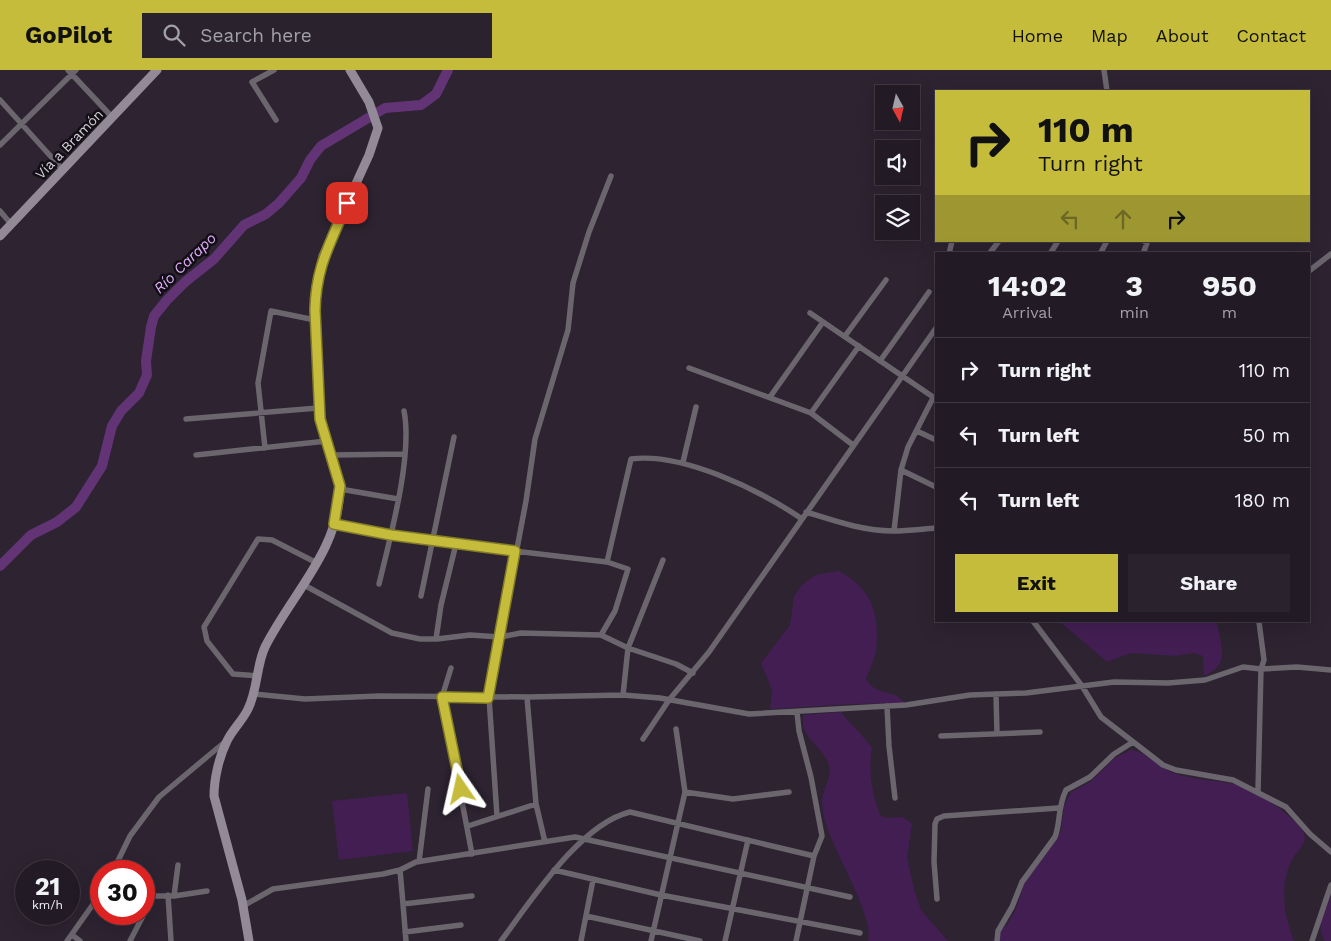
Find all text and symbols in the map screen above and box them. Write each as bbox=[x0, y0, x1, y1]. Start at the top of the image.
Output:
search box bbox=[142, 13, 492, 58]
text: GoPilot bbox=[25, 21, 112, 49]
icon: search bbox=[160, 21, 188, 49]
text: Search here bbox=[200, 24, 312, 47]
text: Home bbox=[1012, 25, 1063, 46]
text: Map bbox=[1091, 25, 1128, 46]
text: About bbox=[1156, 25, 1208, 46]
text: Contact bbox=[1236, 25, 1306, 46]
north arrow bbox=[875, 85, 920, 130]
map controls bbox=[875, 85, 920, 240]
street label: Vía a Bramón bbox=[32, 106, 106, 182]
text: 110 m bbox=[1038, 109, 1134, 151]
icon: right bbox=[955, 110, 1020, 175]
button: sound bbox=[875, 140, 920, 185]
text: Turn right bbox=[1038, 151, 1143, 176]
pin bbox=[326, 182, 368, 224]
icon: arrive bbox=[333, 189, 361, 217]
button: layers bbox=[875, 195, 920, 240]
icon: left bbox=[1056, 205, 1084, 233]
icon: ahead bbox=[1109, 205, 1137, 233]
icon: right bbox=[1162, 205, 1190, 233]
water label: Río Carapo bbox=[150, 229, 220, 297]
text: 14:02 bbox=[988, 268, 1067, 303]
text: 3 bbox=[1125, 268, 1143, 303]
text: 950 bbox=[1202, 268, 1257, 303]
text: Arrival bbox=[1002, 303, 1052, 322]
text: min bbox=[1120, 303, 1149, 322]
text: m bbox=[1222, 303, 1237, 322]
icon: right bbox=[955, 356, 983, 384]
text: Turn right bbox=[998, 359, 1091, 382]
text: 110 m bbox=[1239, 359, 1290, 382]
icon: left bbox=[955, 421, 983, 449]
text: Turn left bbox=[998, 424, 1079, 447]
text: 50 m bbox=[1243, 424, 1290, 447]
icon: left bbox=[955, 486, 983, 514]
text: Turn left bbox=[998, 489, 1079, 512]
text: 180 m bbox=[1234, 489, 1290, 512]
button: Exit bbox=[955, 554, 1118, 612]
button: Share bbox=[1128, 554, 1290, 612]
position arrow bbox=[434, 762, 486, 814]
speed limit sign: 30 bbox=[90, 860, 155, 925]
text: 21 bbox=[35, 872, 60, 901]
text: km/h bbox=[32, 898, 63, 912]

